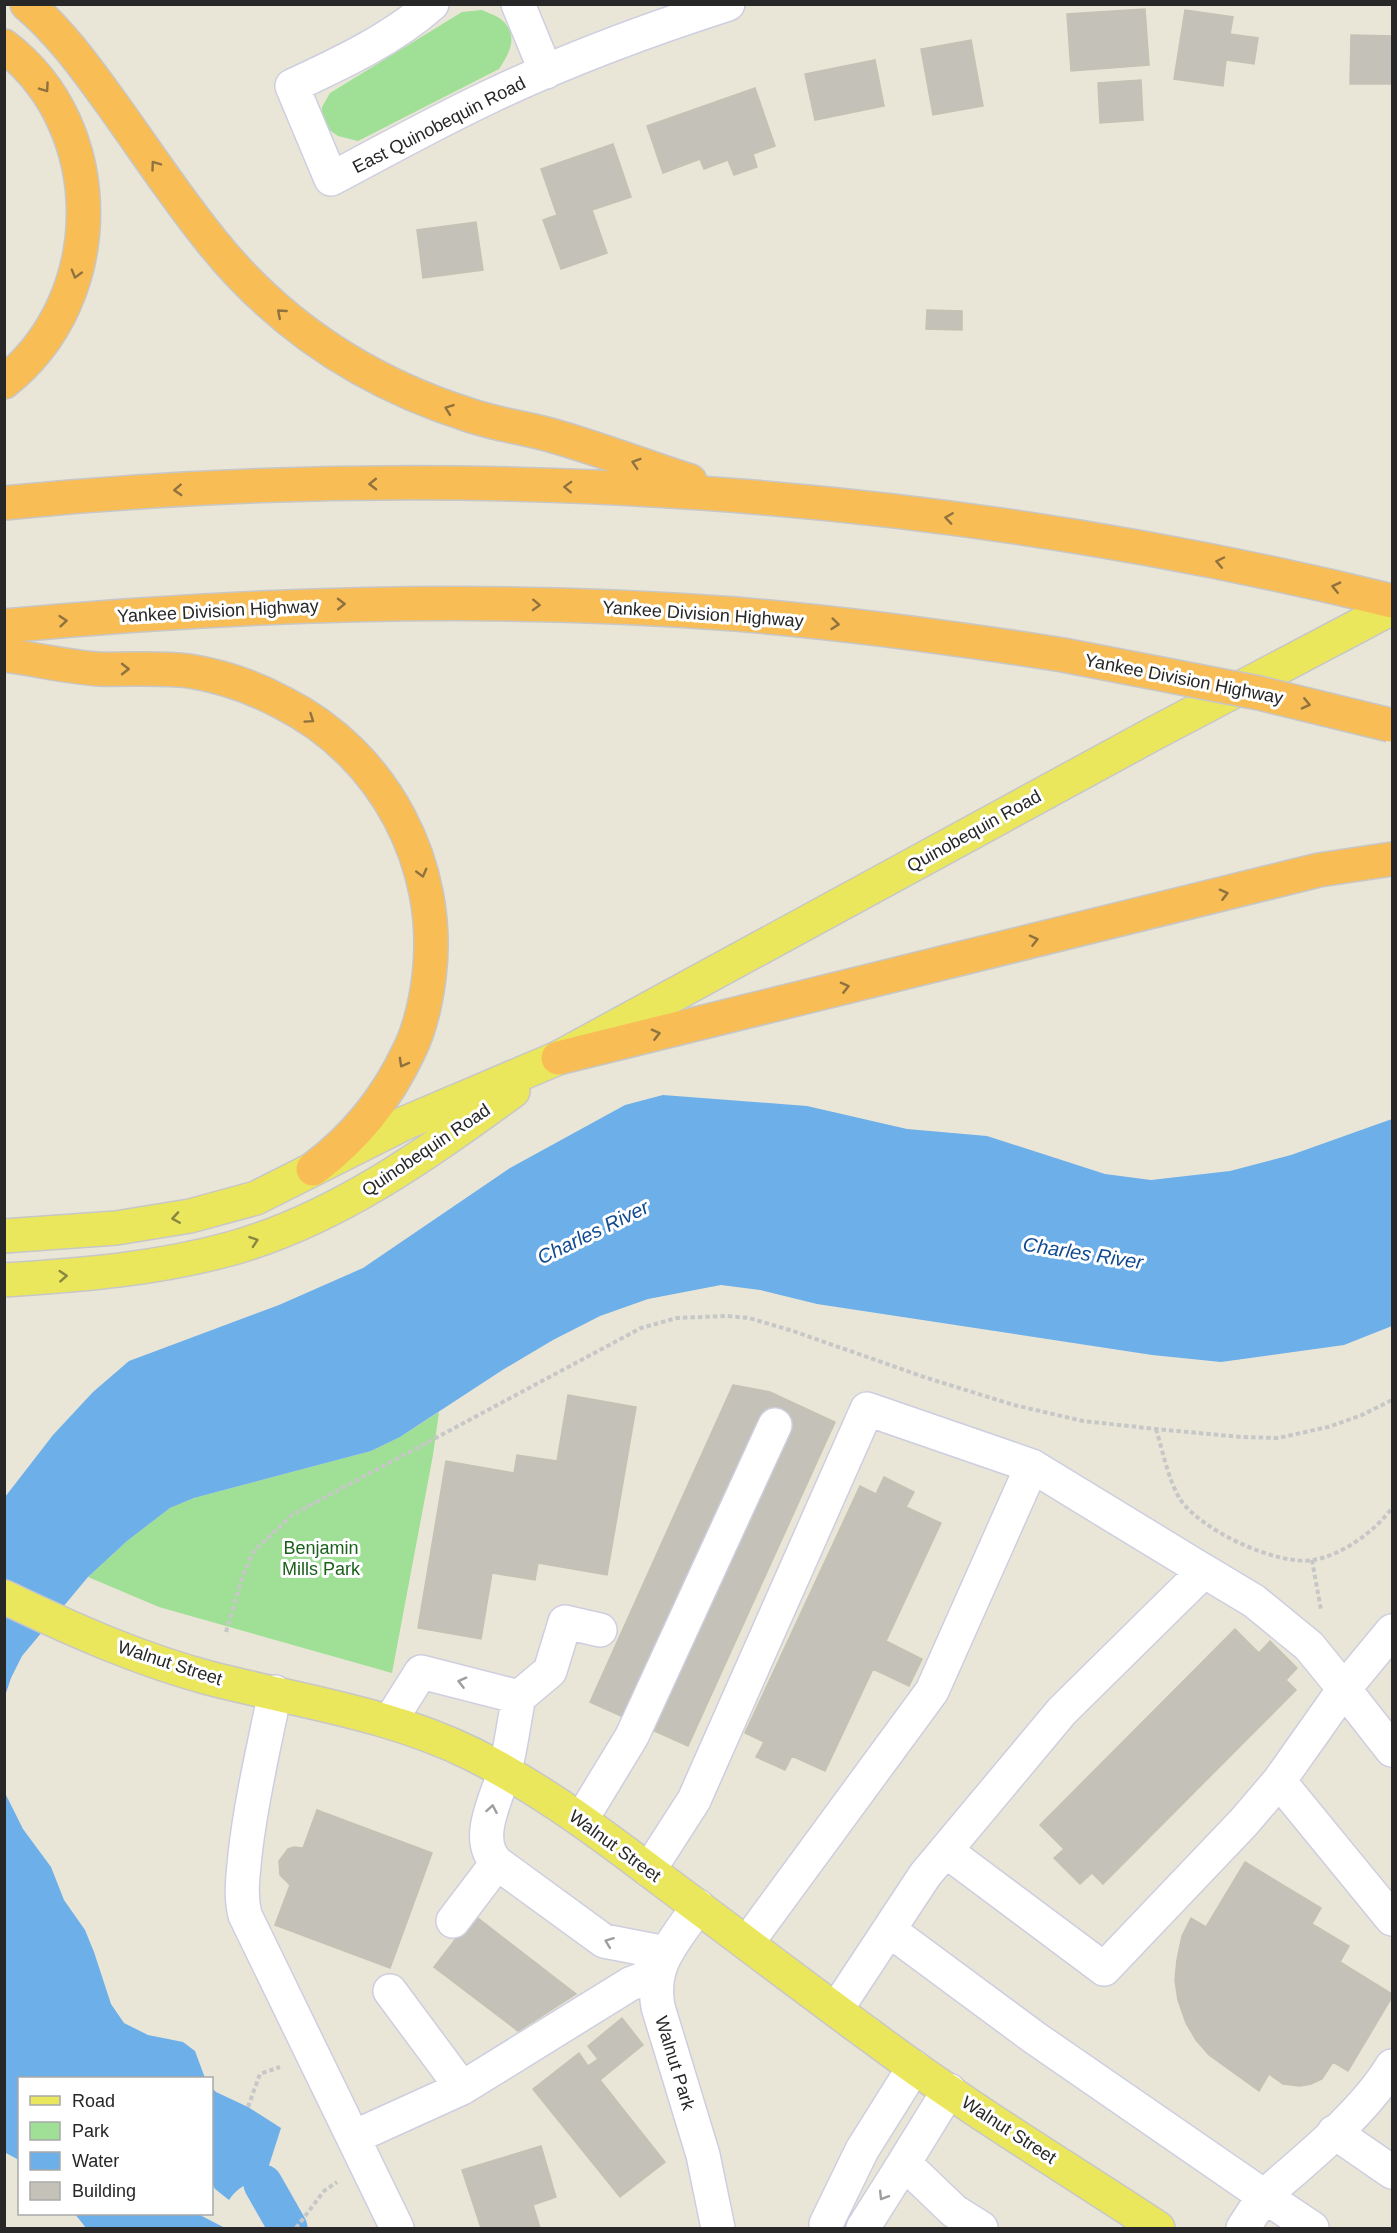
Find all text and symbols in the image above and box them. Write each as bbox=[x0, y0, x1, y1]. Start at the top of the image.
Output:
street label: East Quinobequin Road bbox=[349, 73, 529, 177]
one-way arrow bbox=[38, 82, 49, 93]
one-way arrow bbox=[151, 160, 162, 171]
one-way arrow bbox=[71, 268, 83, 279]
one-way arrow bbox=[277, 309, 288, 320]
one-way arrow bbox=[444, 403, 455, 416]
one-way arrow bbox=[631, 458, 642, 471]
one-way arrow bbox=[369, 478, 378, 490]
one-way arrow bbox=[564, 481, 573, 493]
one-way arrow bbox=[174, 483, 183, 496]
one-way arrow bbox=[944, 512, 953, 524]
one-way arrow bbox=[1216, 556, 1226, 569]
one-way arrow bbox=[1331, 582, 1341, 595]
street label: Yankee Division Highway bbox=[117, 596, 319, 626]
street label: Yankee Division Highway bbox=[602, 597, 804, 631]
one-way arrow bbox=[337, 598, 346, 611]
one-way arrow bbox=[532, 599, 541, 611]
one-way arrow bbox=[58, 615, 67, 628]
one-way arrow bbox=[831, 617, 840, 630]
street label: Yankee Division Highway bbox=[1083, 650, 1285, 708]
one-way arrow bbox=[120, 663, 129, 675]
one-way arrow bbox=[1301, 697, 1311, 710]
one-way arrow bbox=[304, 711, 314, 723]
street label: Quinobequin Road bbox=[904, 786, 1044, 876]
one-way arrow bbox=[415, 867, 427, 878]
one-way arrow bbox=[1218, 888, 1228, 901]
one-way arrow bbox=[1029, 935, 1039, 948]
one-way arrow bbox=[840, 982, 850, 995]
one-way arrow bbox=[650, 1028, 660, 1041]
one-way arrow bbox=[399, 1056, 410, 1067]
street label: Quinobequin Road bbox=[358, 1100, 494, 1200]
water label: Charles River bbox=[534, 1195, 653, 1268]
one-way arrow bbox=[172, 1211, 182, 1224]
water label: Charles River bbox=[1021, 1233, 1146, 1274]
one-way arrow bbox=[248, 1235, 259, 1248]
one-way arrow bbox=[58, 1270, 67, 1283]
park label: Benjamin Mills Park bbox=[282, 1538, 361, 1579]
street label: Walnut Street bbox=[115, 1637, 225, 1689]
one-way arrow bbox=[457, 1677, 467, 1690]
one-way arrow bbox=[485, 1805, 498, 1815]
street label: Walnut Street bbox=[565, 1806, 665, 1886]
one-way arrow bbox=[604, 1937, 615, 1949]
street label: Walnut Park bbox=[651, 2014, 699, 2113]
legend bbox=[18, 2077, 213, 2215]
text: Road bbox=[72, 2091, 115, 2111]
street label: Walnut Street bbox=[958, 2092, 1060, 2168]
text: Park bbox=[72, 2121, 110, 2141]
text: Water bbox=[72, 2151, 119, 2171]
text: Building bbox=[72, 2181, 136, 2201]
one-way arrow bbox=[879, 2190, 891, 2200]

